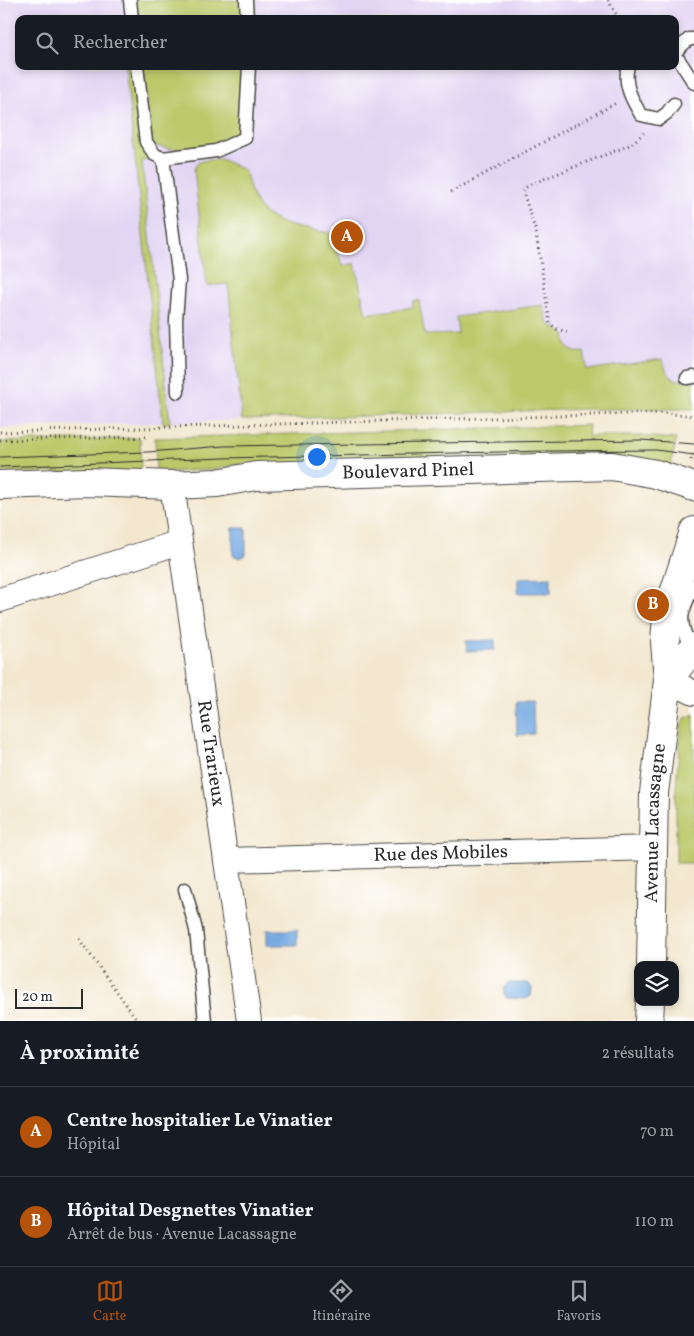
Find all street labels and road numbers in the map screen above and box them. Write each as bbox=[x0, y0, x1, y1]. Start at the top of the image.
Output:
street label: Boulevard Pinel bbox=[342, 457, 475, 487]
street label: Rue Trarieux bbox=[190, 698, 231, 808]
street label: Avenue Lacassagne bbox=[639, 742, 673, 903]
street label: Rue des Mobiles bbox=[373, 839, 508, 869]

